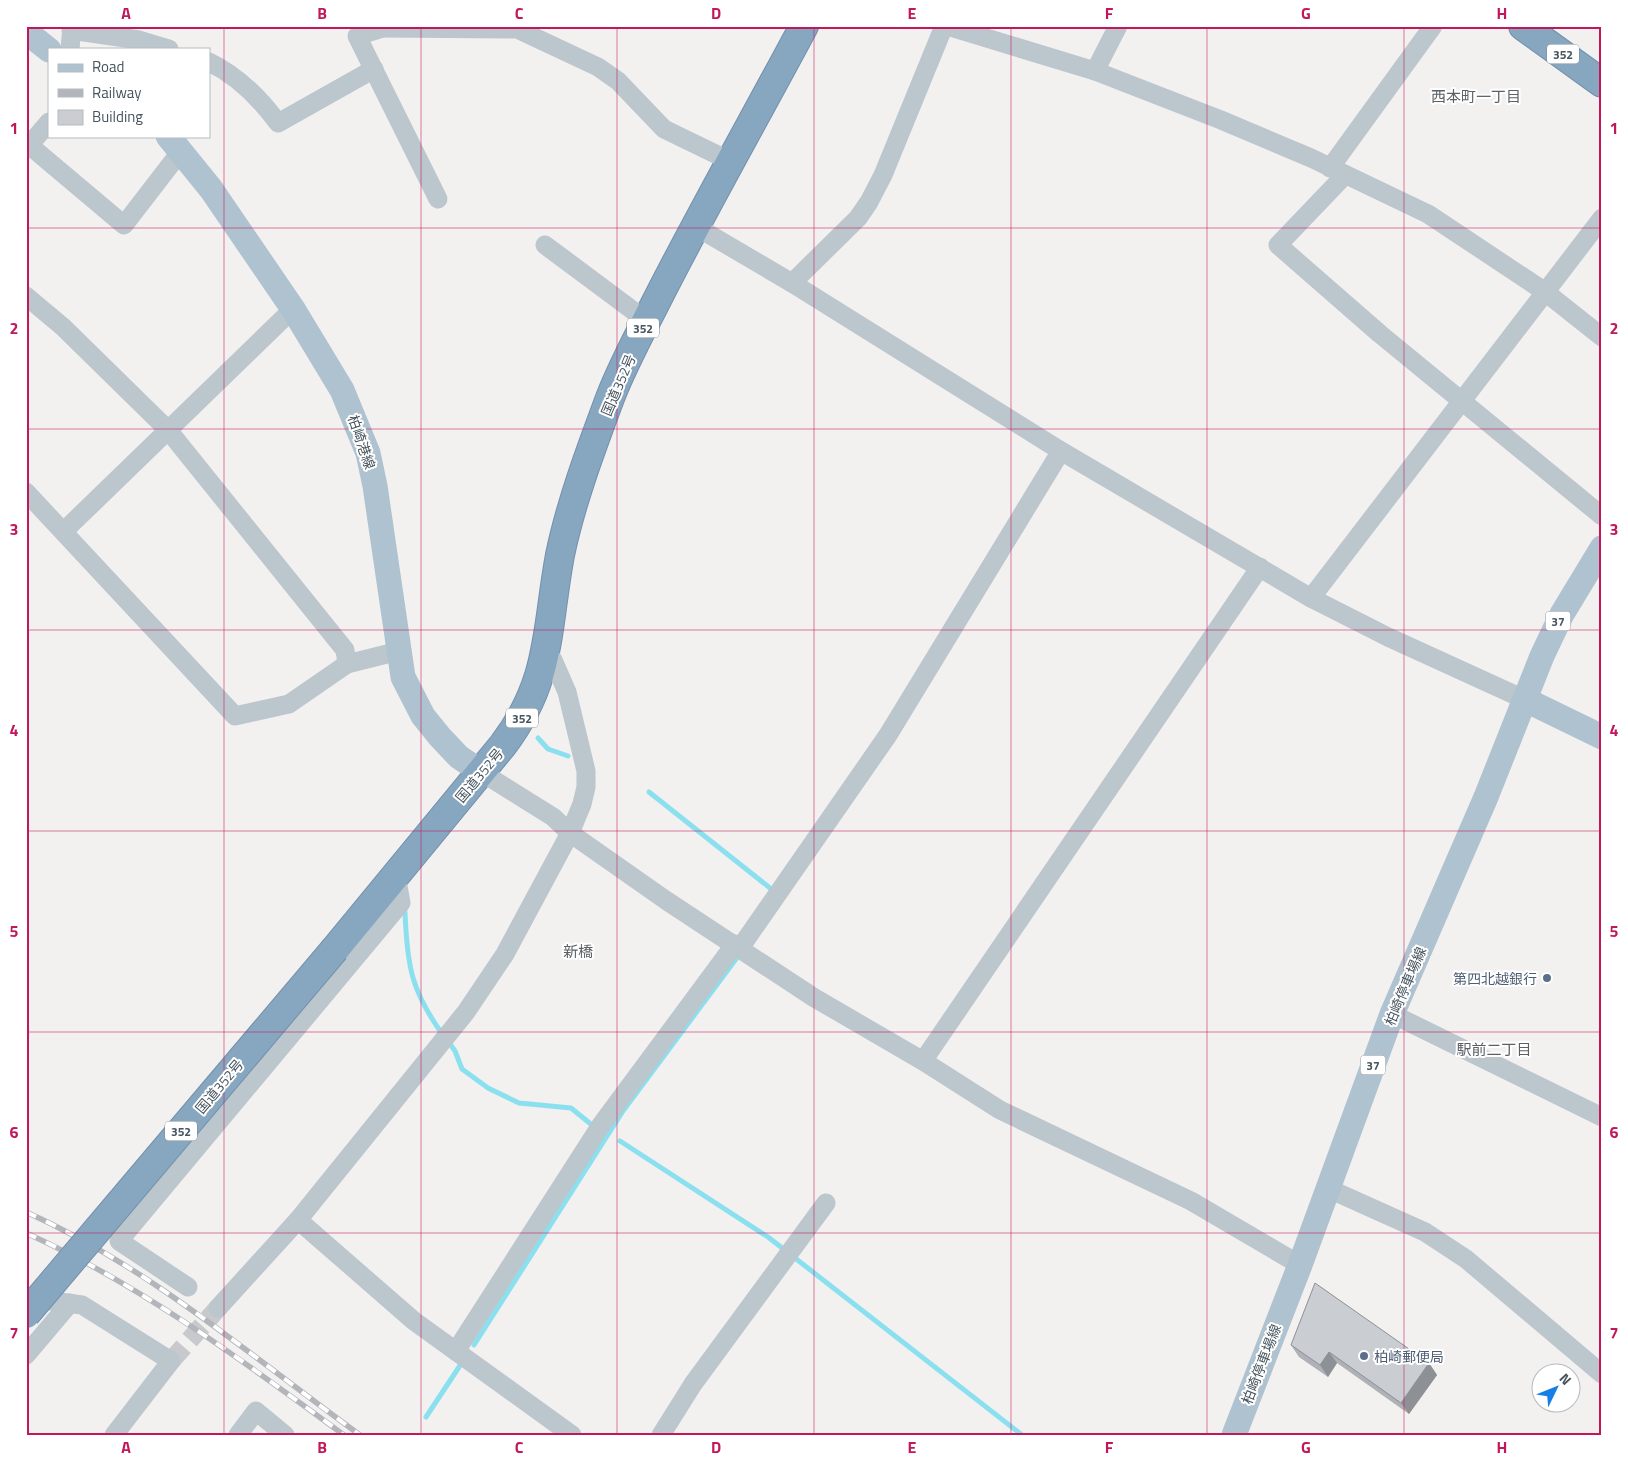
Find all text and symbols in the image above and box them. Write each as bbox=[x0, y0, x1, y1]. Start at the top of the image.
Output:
text: A bbox=[121, 1, 131, 25]
text: B bbox=[317, 1, 327, 25]
text: C bbox=[515, 1, 524, 25]
text: D bbox=[711, 1, 721, 25]
text: E bbox=[908, 1, 917, 25]
text: F bbox=[1105, 1, 1114, 25]
text: G bbox=[1301, 1, 1311, 25]
text: H bbox=[1497, 1, 1507, 25]
road number: 352 bbox=[1547, 44, 1579, 64]
legend bbox=[48, 48, 210, 138]
text: Road bbox=[92, 55, 124, 78]
text: Railway bbox=[92, 81, 142, 104]
district label: 西本町一丁目 bbox=[1431, 85, 1521, 108]
text: Building bbox=[92, 105, 143, 128]
text: 1 bbox=[10, 116, 18, 140]
text: 1 bbox=[1610, 116, 1618, 140]
text: 2 bbox=[10, 316, 18, 340]
text: 2 bbox=[1610, 316, 1618, 340]
road number: 352 bbox=[627, 318, 659, 338]
street label: 国道352号 bbox=[596, 351, 640, 419]
street label: 柏崎港線 bbox=[343, 412, 381, 472]
text: 3 bbox=[10, 517, 18, 541]
text: 3 bbox=[1610, 517, 1618, 541]
road number: 37 bbox=[1546, 612, 1570, 630]
road number: 352 bbox=[506, 708, 538, 728]
text: 4 bbox=[10, 718, 19, 742]
text: 4 bbox=[1610, 718, 1619, 742]
street label: 国道352号 bbox=[450, 743, 508, 807]
text: 5 bbox=[10, 919, 19, 943]
text: 5 bbox=[1610, 919, 1619, 943]
district label: 新橋 bbox=[563, 940, 593, 963]
street label: 柏崎停車場線 bbox=[1379, 943, 1431, 1029]
place label: 第四北越銀行 bbox=[1453, 968, 1537, 989]
marker: 第四北越銀行 bbox=[1541, 972, 1553, 984]
district label: 駅前二丁目 bbox=[1456, 1038, 1532, 1061]
street label: 国道352号 bbox=[190, 1054, 248, 1118]
road number: 37 bbox=[1360, 1056, 1386, 1074]
text: 6 bbox=[10, 1120, 19, 1144]
text: 6 bbox=[1610, 1120, 1619, 1144]
road number: 352 bbox=[165, 1122, 197, 1140]
text: 7 bbox=[10, 1321, 18, 1345]
street label: 柏崎停車場線 bbox=[1236, 1321, 1286, 1407]
text: 7 bbox=[1610, 1321, 1618, 1345]
place label: 柏崎郵便局 bbox=[1374, 1346, 1444, 1367]
marker: 柏崎郵便局 bbox=[1358, 1350, 1370, 1362]
north arrow bbox=[1530, 1364, 1580, 1414]
text: N bbox=[1555, 1368, 1577, 1390]
text: A bbox=[121, 1435, 131, 1459]
text: B bbox=[317, 1435, 327, 1459]
text: C bbox=[515, 1435, 524, 1459]
text: D bbox=[711, 1435, 721, 1459]
text: E bbox=[908, 1435, 917, 1459]
text: F bbox=[1105, 1435, 1114, 1459]
text: G bbox=[1301, 1435, 1311, 1459]
text: H bbox=[1497, 1435, 1507, 1459]

